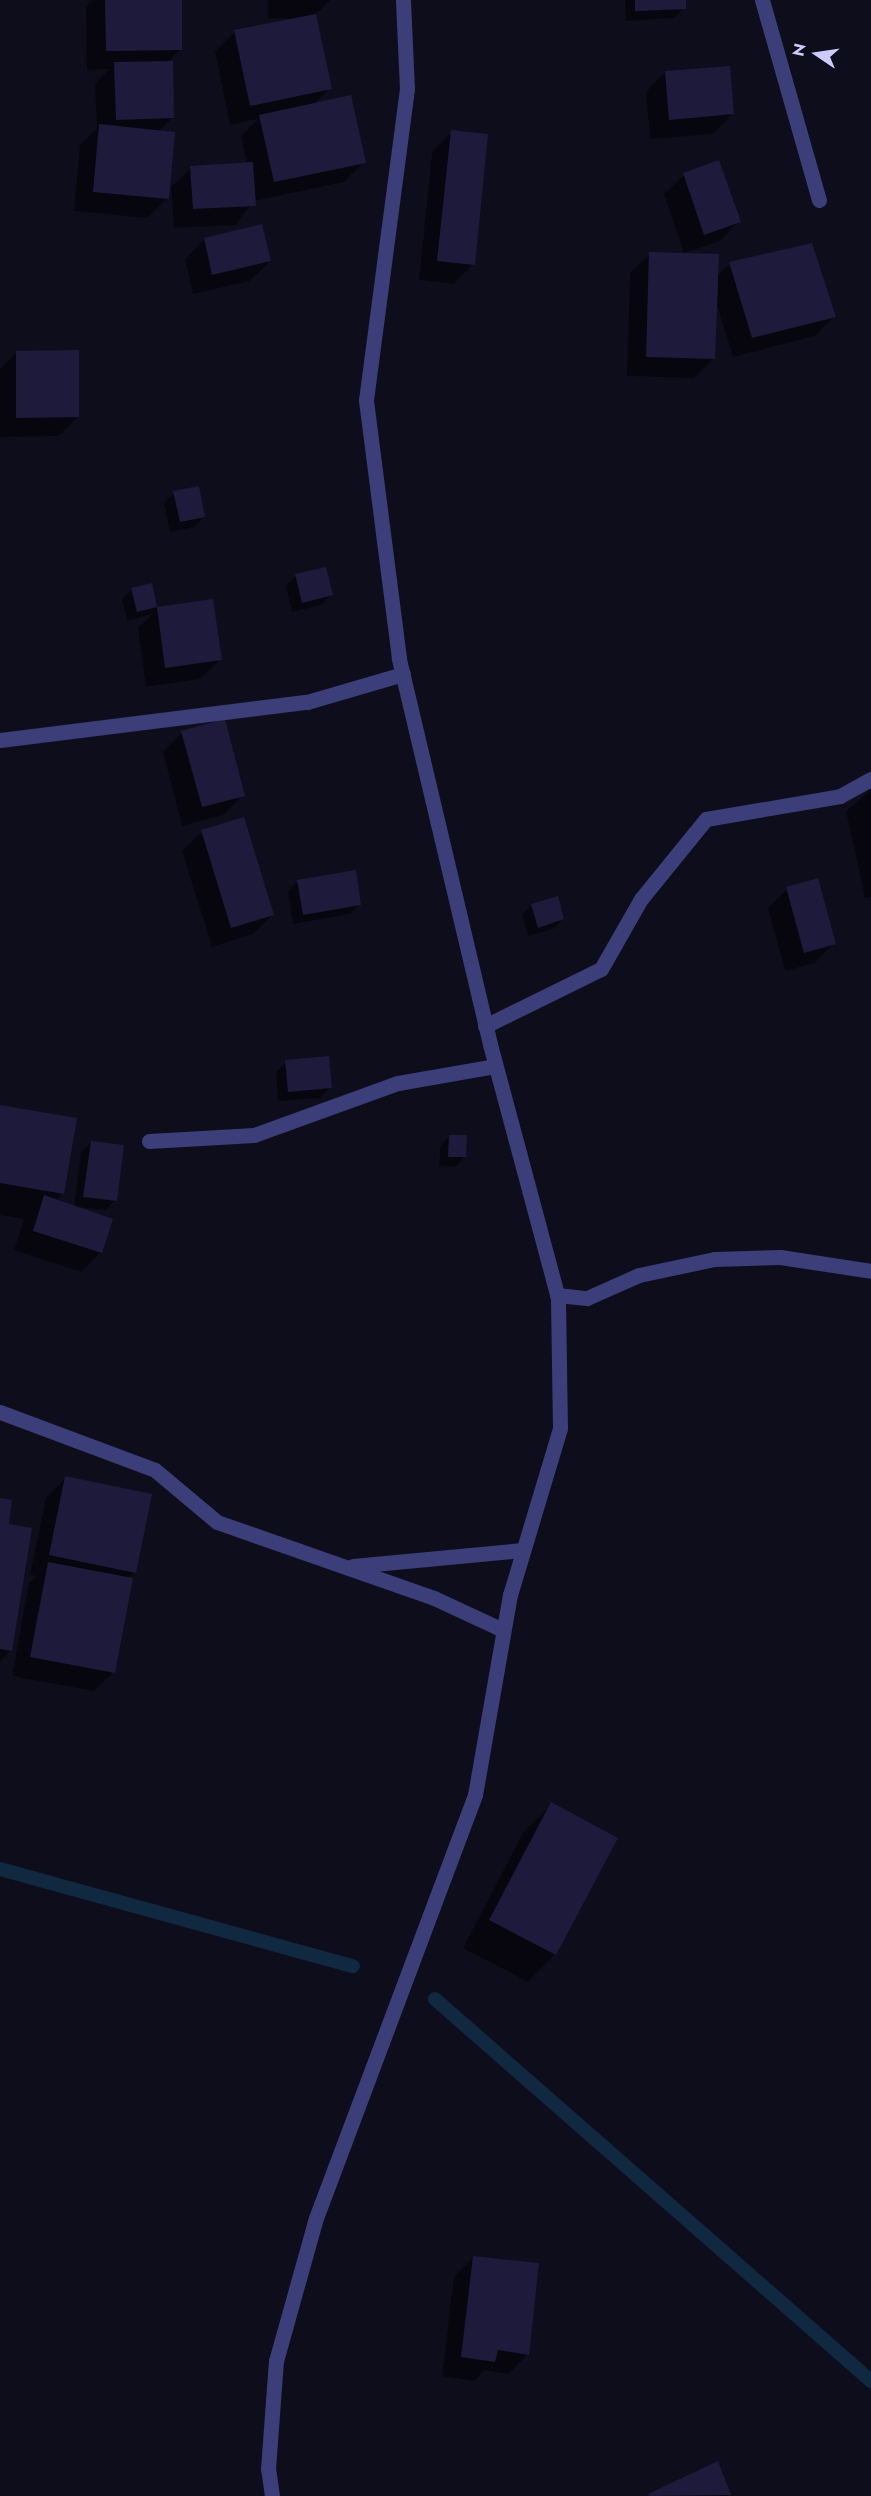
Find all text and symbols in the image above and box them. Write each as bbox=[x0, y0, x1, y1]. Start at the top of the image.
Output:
north arrow bbox=[787, 24, 847, 84]
text: N bbox=[786, 41, 812, 59]

